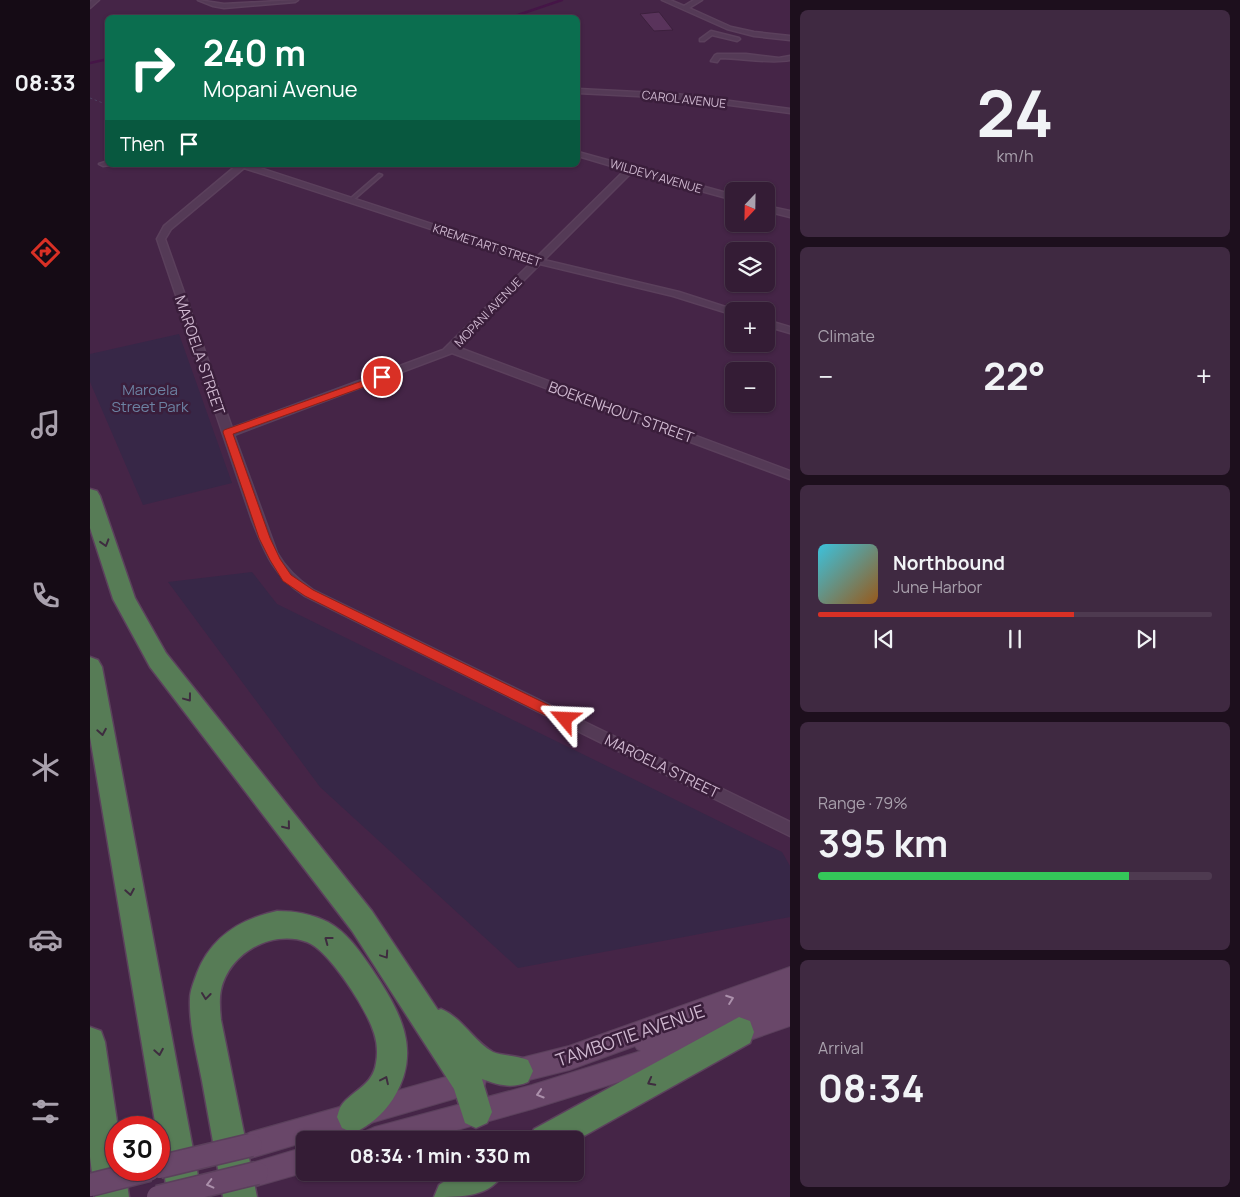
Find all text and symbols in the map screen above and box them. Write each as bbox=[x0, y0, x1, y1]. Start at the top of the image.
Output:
text: 240 m bbox=[203, 29, 306, 77]
icon: right bbox=[120, 35, 185, 100]
text: 08:33 bbox=[14, 68, 76, 98]
text: 24 bbox=[977, 68, 1053, 157]
text: Mopani Avenue bbox=[203, 74, 358, 104]
street label: CAROL AVENUE bbox=[641, 86, 727, 112]
icon: arrive bbox=[175, 130, 203, 158]
text: Then bbox=[120, 131, 165, 157]
text: km/h bbox=[996, 145, 1034, 167]
street label: WILDEVY AVENUE bbox=[608, 155, 704, 197]
north arrow bbox=[725, 182, 775, 232]
map controls bbox=[725, 182, 775, 412]
street label: KREMETART STREET bbox=[431, 220, 544, 271]
icon: directions bbox=[28, 235, 63, 270]
button: layers bbox=[725, 242, 775, 292]
street label: MOPANI AVENUE bbox=[450, 273, 526, 351]
street label: MAROELA STREET bbox=[170, 293, 230, 417]
button: + bbox=[725, 302, 775, 352]
text: Climate bbox=[818, 325, 875, 347]
text: 22° bbox=[983, 349, 1046, 401]
pin bbox=[361, 356, 403, 398]
text: − bbox=[818, 357, 833, 395]
text: + bbox=[1196, 357, 1212, 395]
button: − bbox=[725, 362, 775, 412]
icon: arrive bbox=[368, 363, 396, 391]
street label: BOEKENHOUT STREET bbox=[545, 376, 697, 448]
park label: Maroela Street Park bbox=[112, 379, 189, 417]
icon: music bbox=[28, 407, 63, 442]
one-way arrow bbox=[99, 538, 109, 547]
text: Northbound bbox=[893, 550, 1005, 576]
text: June Harbor bbox=[893, 576, 982, 598]
icon: phone bbox=[28, 578, 63, 613]
icon: previous bbox=[870, 625, 898, 653]
icon: pause bbox=[1001, 625, 1029, 653]
icon: next bbox=[1132, 625, 1160, 653]
one-way arrow bbox=[182, 692, 190, 701]
position arrow bbox=[538, 692, 590, 744]
one-way arrow bbox=[96, 727, 106, 736]
street label: MAROELA STREET bbox=[601, 729, 723, 803]
icon: climate bbox=[28, 750, 63, 785]
text: Range · 79% bbox=[818, 792, 908, 814]
text: 395 km bbox=[818, 816, 948, 868]
one-way arrow bbox=[281, 820, 289, 829]
one-way arrow bbox=[125, 887, 135, 896]
icon: car bbox=[28, 922, 63, 957]
one-way arrow bbox=[324, 936, 333, 945]
one-way arrow bbox=[379, 950, 388, 959]
one-way arrow bbox=[201, 992, 212, 1000]
one-way arrow bbox=[725, 995, 734, 1005]
street label: TAMBOTIE AVENUE bbox=[552, 998, 708, 1072]
text: Arrival bbox=[818, 1037, 864, 1059]
one-way arrow bbox=[154, 1047, 164, 1056]
text: 08:34 bbox=[818, 1061, 925, 1113]
one-way arrow bbox=[378, 1076, 389, 1085]
one-way arrow bbox=[647, 1076, 656, 1086]
one-way arrow bbox=[536, 1089, 544, 1099]
icon: filters bbox=[28, 1094, 63, 1129]
speed limit sign: 30 bbox=[105, 1116, 170, 1181]
text: 08:34 · 1 min · 330 m bbox=[350, 1143, 530, 1169]
one-way arrow bbox=[205, 1178, 214, 1189]

